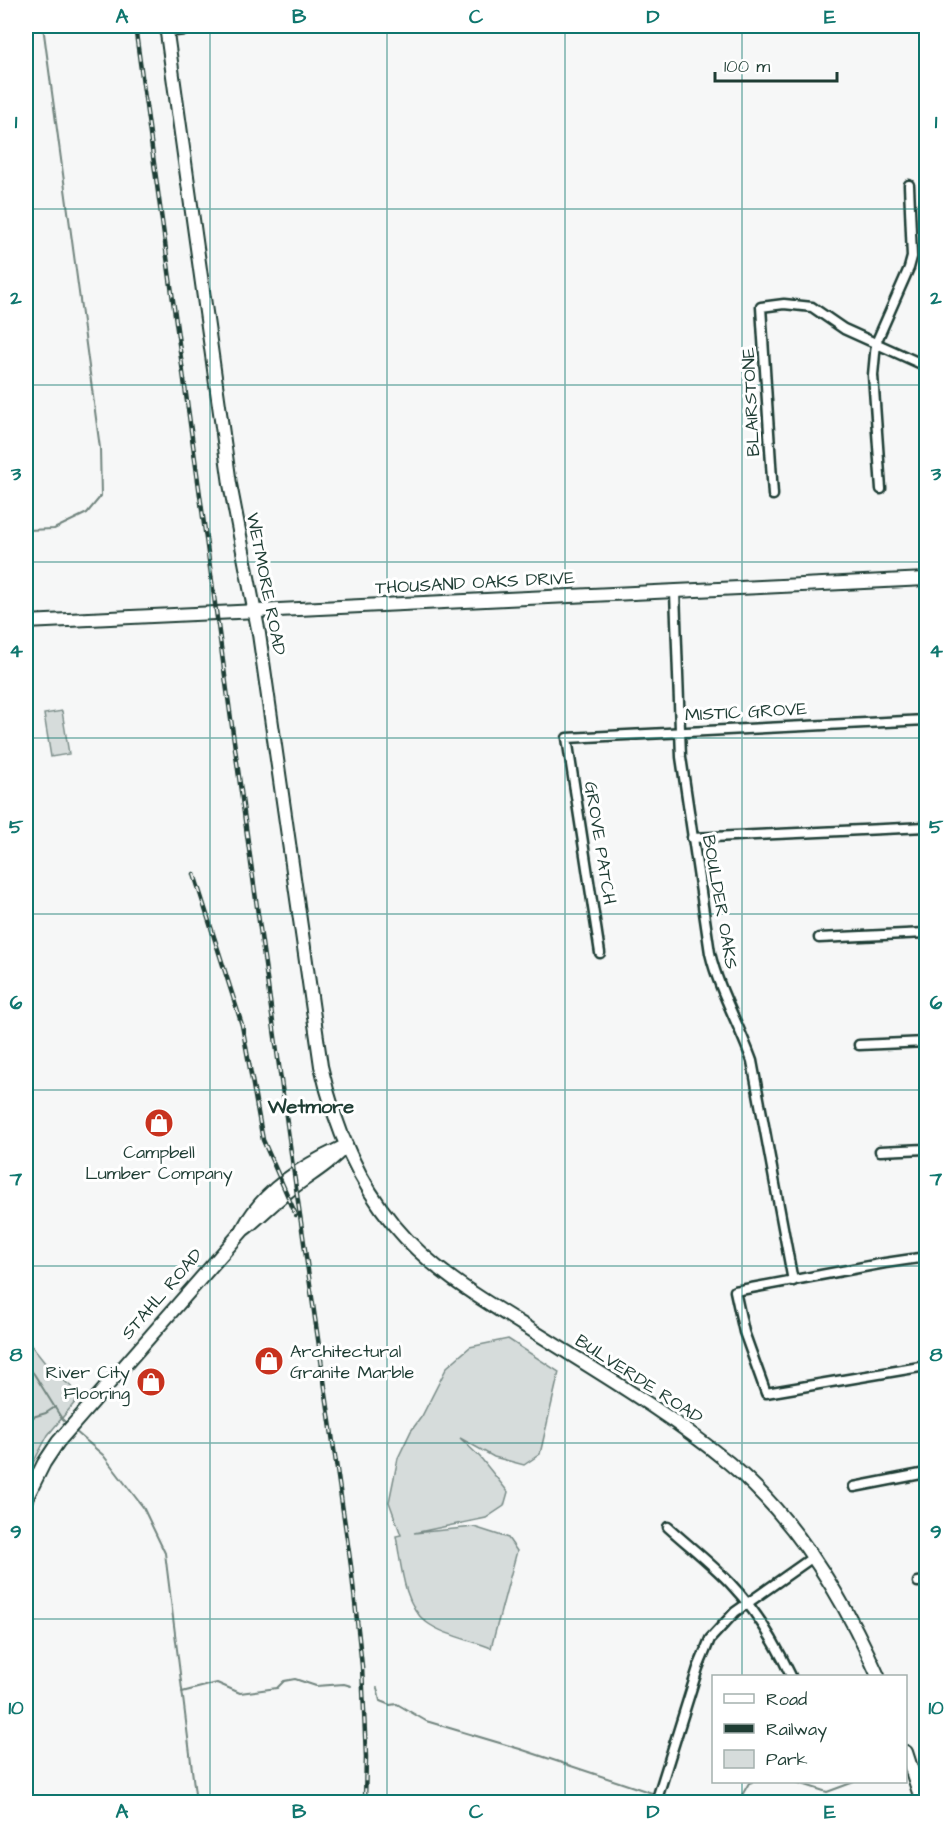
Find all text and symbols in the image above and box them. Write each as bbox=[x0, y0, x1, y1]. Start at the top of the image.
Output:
text: A bbox=[116, 3, 129, 31]
text: B bbox=[292, 3, 307, 31]
text: C bbox=[469, 3, 484, 31]
text: D bbox=[647, 3, 660, 31]
text: E bbox=[824, 3, 836, 31]
scale bar bbox=[715, 45, 836, 83]
text: 100 m bbox=[724, 54, 770, 79]
text: 1 bbox=[15, 108, 18, 136]
text: 1 bbox=[935, 108, 938, 136]
text: 2 bbox=[9, 284, 22, 312]
text: 2 bbox=[929, 284, 942, 312]
street label: BLAIRSTONE bbox=[736, 347, 766, 457]
text: 3 bbox=[10, 460, 22, 488]
text: 3 bbox=[930, 460, 942, 488]
street label: WETMORE ROAD bbox=[240, 511, 292, 658]
street label: THOUSAND OAKS DRIVE bbox=[374, 565, 576, 601]
text: 4 bbox=[9, 637, 23, 665]
text: 4 bbox=[929, 637, 943, 665]
street label: MISTIC GROVE bbox=[684, 696, 808, 728]
street label: GROVE PATCH bbox=[578, 780, 622, 906]
text: 5 bbox=[9, 813, 24, 841]
text: 5 bbox=[929, 813, 944, 841]
street label: BOULDER OAKS bbox=[696, 833, 744, 971]
text: 6 bbox=[10, 989, 23, 1017]
text: 6 bbox=[930, 989, 943, 1017]
district label: Wetmore bbox=[267, 1093, 354, 1121]
shop icon: Campbell Lumber Company bbox=[143, 1107, 175, 1139]
place label: Campbell Lumber Company bbox=[85, 1140, 233, 1187]
text: 7 bbox=[9, 1165, 23, 1193]
text: 7 bbox=[929, 1165, 943, 1193]
street label: STAHL ROAD bbox=[116, 1243, 209, 1345]
street label: BULVERDE ROAD bbox=[570, 1328, 708, 1430]
place label: Architectural Granite Marble bbox=[290, 1339, 414, 1385]
text: 8 bbox=[10, 1341, 23, 1369]
text: 8 bbox=[930, 1341, 943, 1369]
shop icon: Architectural Granite Marble bbox=[253, 1345, 285, 1377]
place label: River City Flooring bbox=[46, 1360, 130, 1407]
shop icon: River City Flooring bbox=[135, 1366, 167, 1398]
text: 9 bbox=[10, 1518, 22, 1546]
text: 9 bbox=[930, 1518, 942, 1546]
legend bbox=[712, 1675, 907, 1783]
text: Road bbox=[766, 1687, 807, 1712]
text: 10 bbox=[8, 1694, 24, 1722]
text: 10 bbox=[928, 1694, 944, 1722]
text: Railway bbox=[766, 1717, 827, 1743]
text: Park bbox=[766, 1747, 808, 1772]
text: A bbox=[116, 1798, 129, 1826]
text: B bbox=[292, 1798, 307, 1826]
text: C bbox=[469, 1798, 484, 1826]
text: D bbox=[647, 1798, 660, 1826]
text: E bbox=[824, 1798, 836, 1826]

